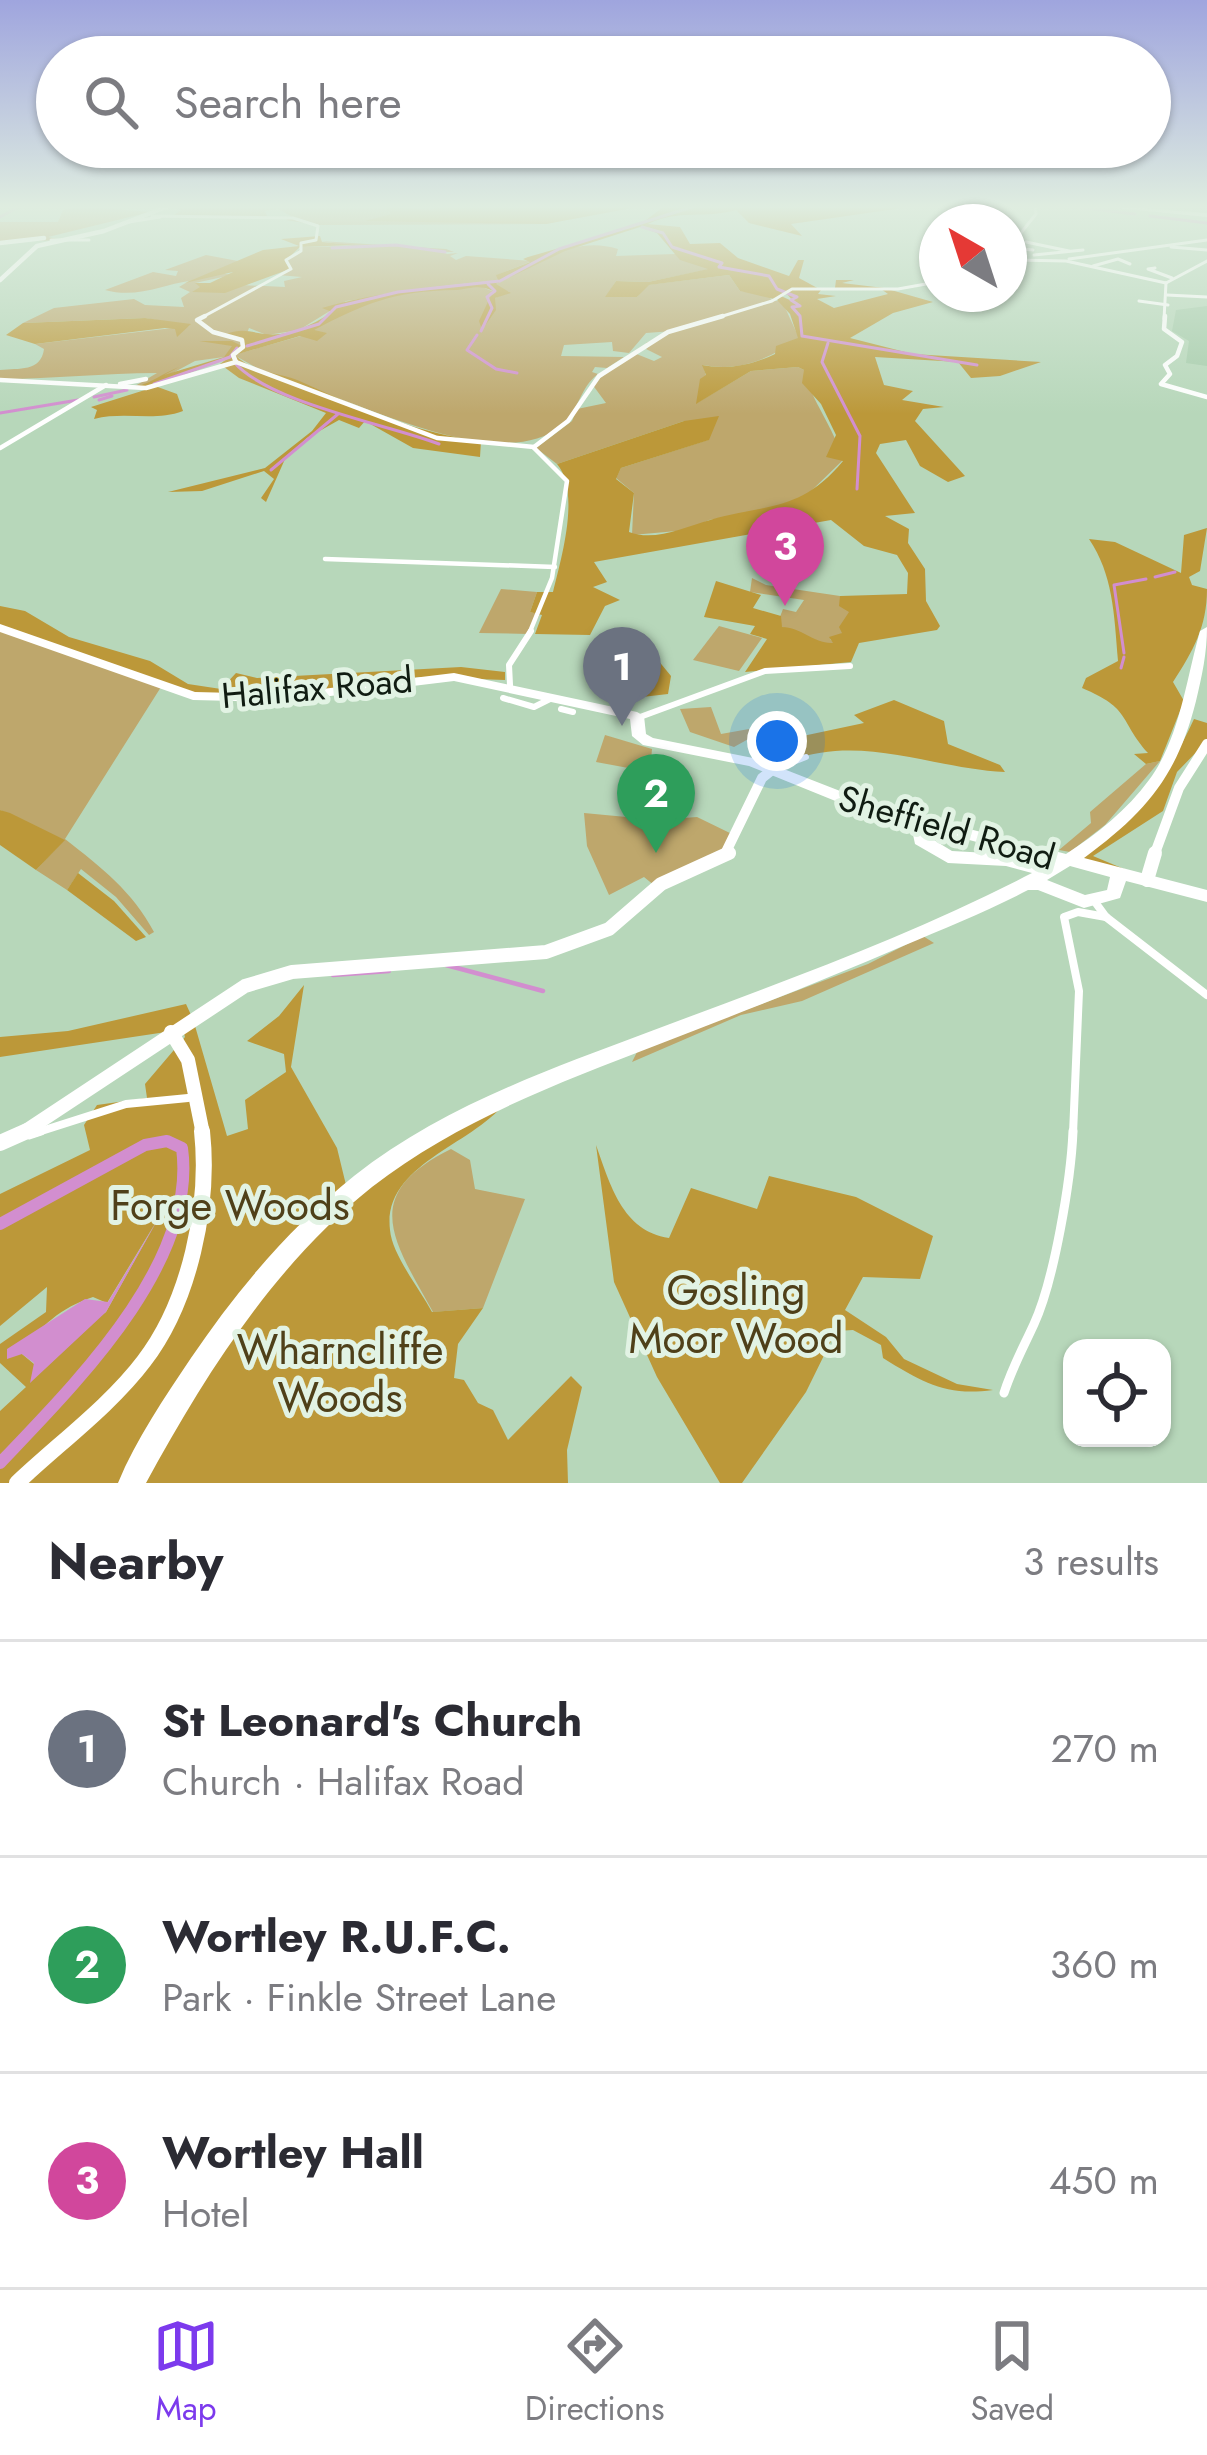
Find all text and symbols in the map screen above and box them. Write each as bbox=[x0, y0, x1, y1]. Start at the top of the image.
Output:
search box bbox=[36, 36, 1171, 168]
icon: search bbox=[78, 69, 144, 135]
text: Search here bbox=[174, 70, 402, 135]
north arrow bbox=[919, 204, 1027, 312]
pin: 3 bbox=[746, 507, 824, 606]
pin: 1 bbox=[583, 627, 661, 726]
street label: Halifax Road bbox=[219, 653, 415, 721]
your location bbox=[747, 711, 807, 771]
pin: 2 bbox=[617, 754, 695, 853]
street label: Sheffield Road bbox=[833, 771, 1061, 883]
park label: Forge Woods bbox=[110, 1175, 350, 1236]
park label: Gosling Moor Wood bbox=[629, 1260, 843, 1369]
park label: Wharncliffe Woods bbox=[237, 1319, 443, 1428]
map controls bbox=[1063, 1339, 1171, 1447]
button: locate bbox=[1063, 1339, 1171, 1447]
text: Nearby bbox=[48, 1524, 223, 1598]
text: 3 results bbox=[1023, 1533, 1159, 1590]
text: St Leonard's Church bbox=[162, 1688, 582, 1753]
text: 1 bbox=[77, 1720, 97, 1777]
text: 270 m bbox=[1051, 1720, 1159, 1777]
text: Church · Halifax Road bbox=[162, 1753, 525, 1810]
text: Wortley R.U.F.C. bbox=[162, 1904, 511, 1969]
text: 2 bbox=[74, 1936, 100, 1993]
text: 360 m bbox=[1050, 1936, 1159, 1993]
text: Park · Finkle Street Lane bbox=[162, 1969, 556, 2026]
text: Wortley Hall bbox=[162, 2120, 424, 2185]
text: 3 bbox=[75, 2152, 99, 2209]
text: 450 m bbox=[1049, 2152, 1159, 2209]
text: Hotel bbox=[162, 2185, 250, 2242]
tab: Map bbox=[153, 2313, 219, 2432]
tab: Directions bbox=[525, 2313, 665, 2432]
tab: Saved bbox=[970, 2313, 1054, 2432]

